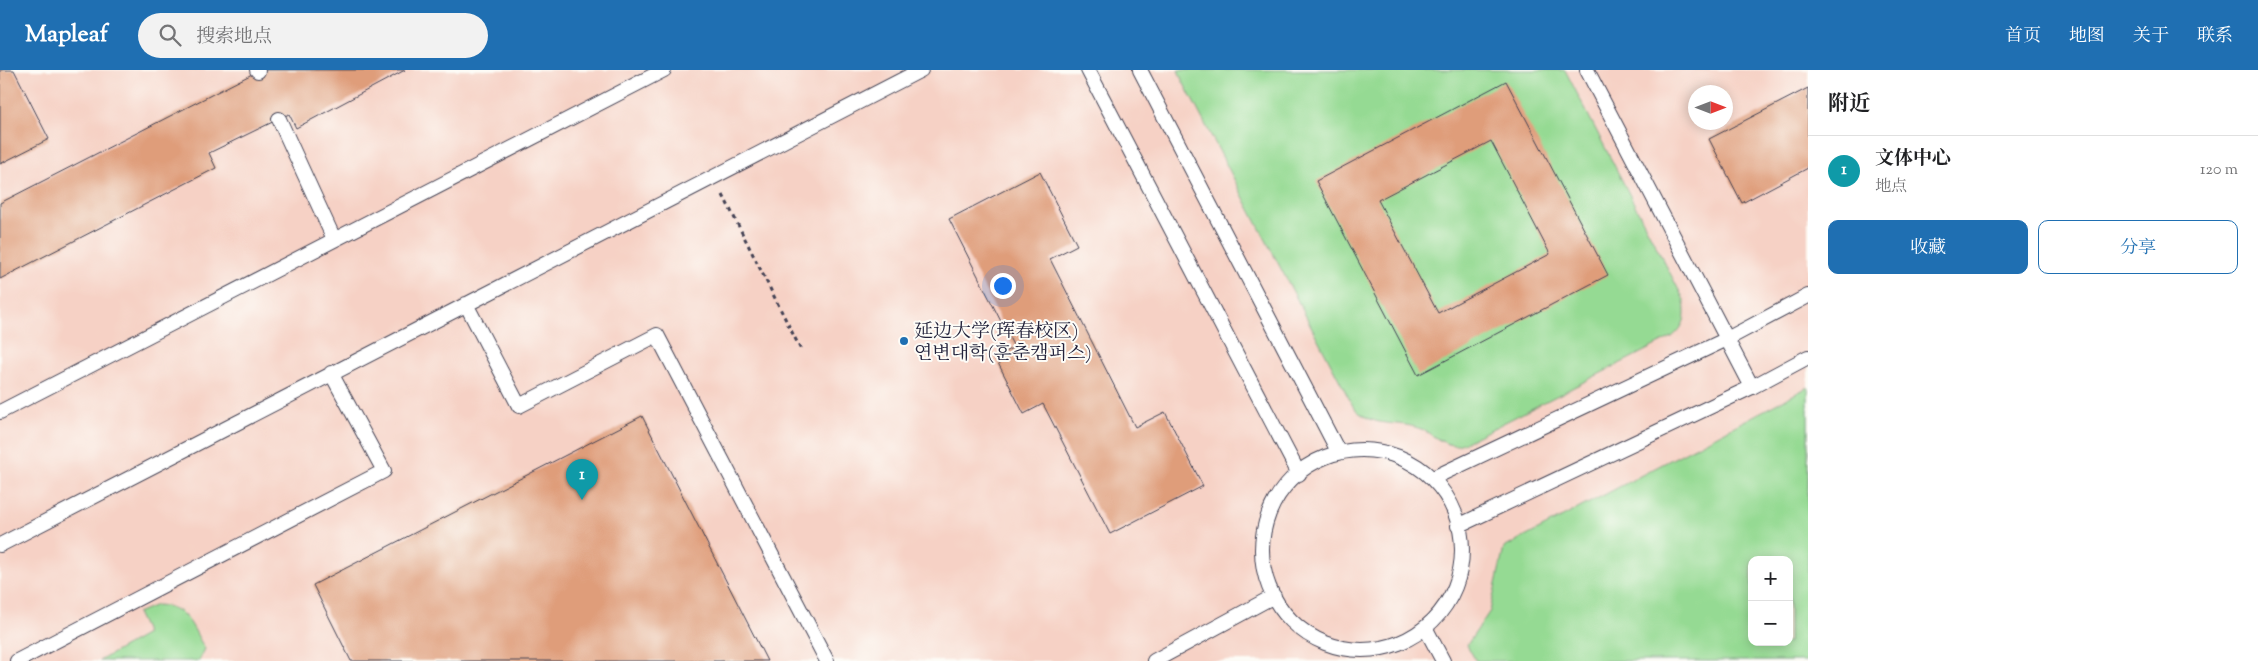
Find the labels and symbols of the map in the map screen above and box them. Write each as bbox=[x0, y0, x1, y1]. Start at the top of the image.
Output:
north arrow bbox=[1688, 85, 1733, 130]
your location bbox=[990, 273, 1016, 299]
place label: 延边大学(珲春校区) 연변대학(훈춘캠퍼스) bbox=[914, 319, 1092, 368]
marker: 延边大学(珲春校区) 연변대학(훈춘캠퍼스) bbox=[898, 335, 910, 347]
pin: 1 bbox=[566, 459, 598, 500]

